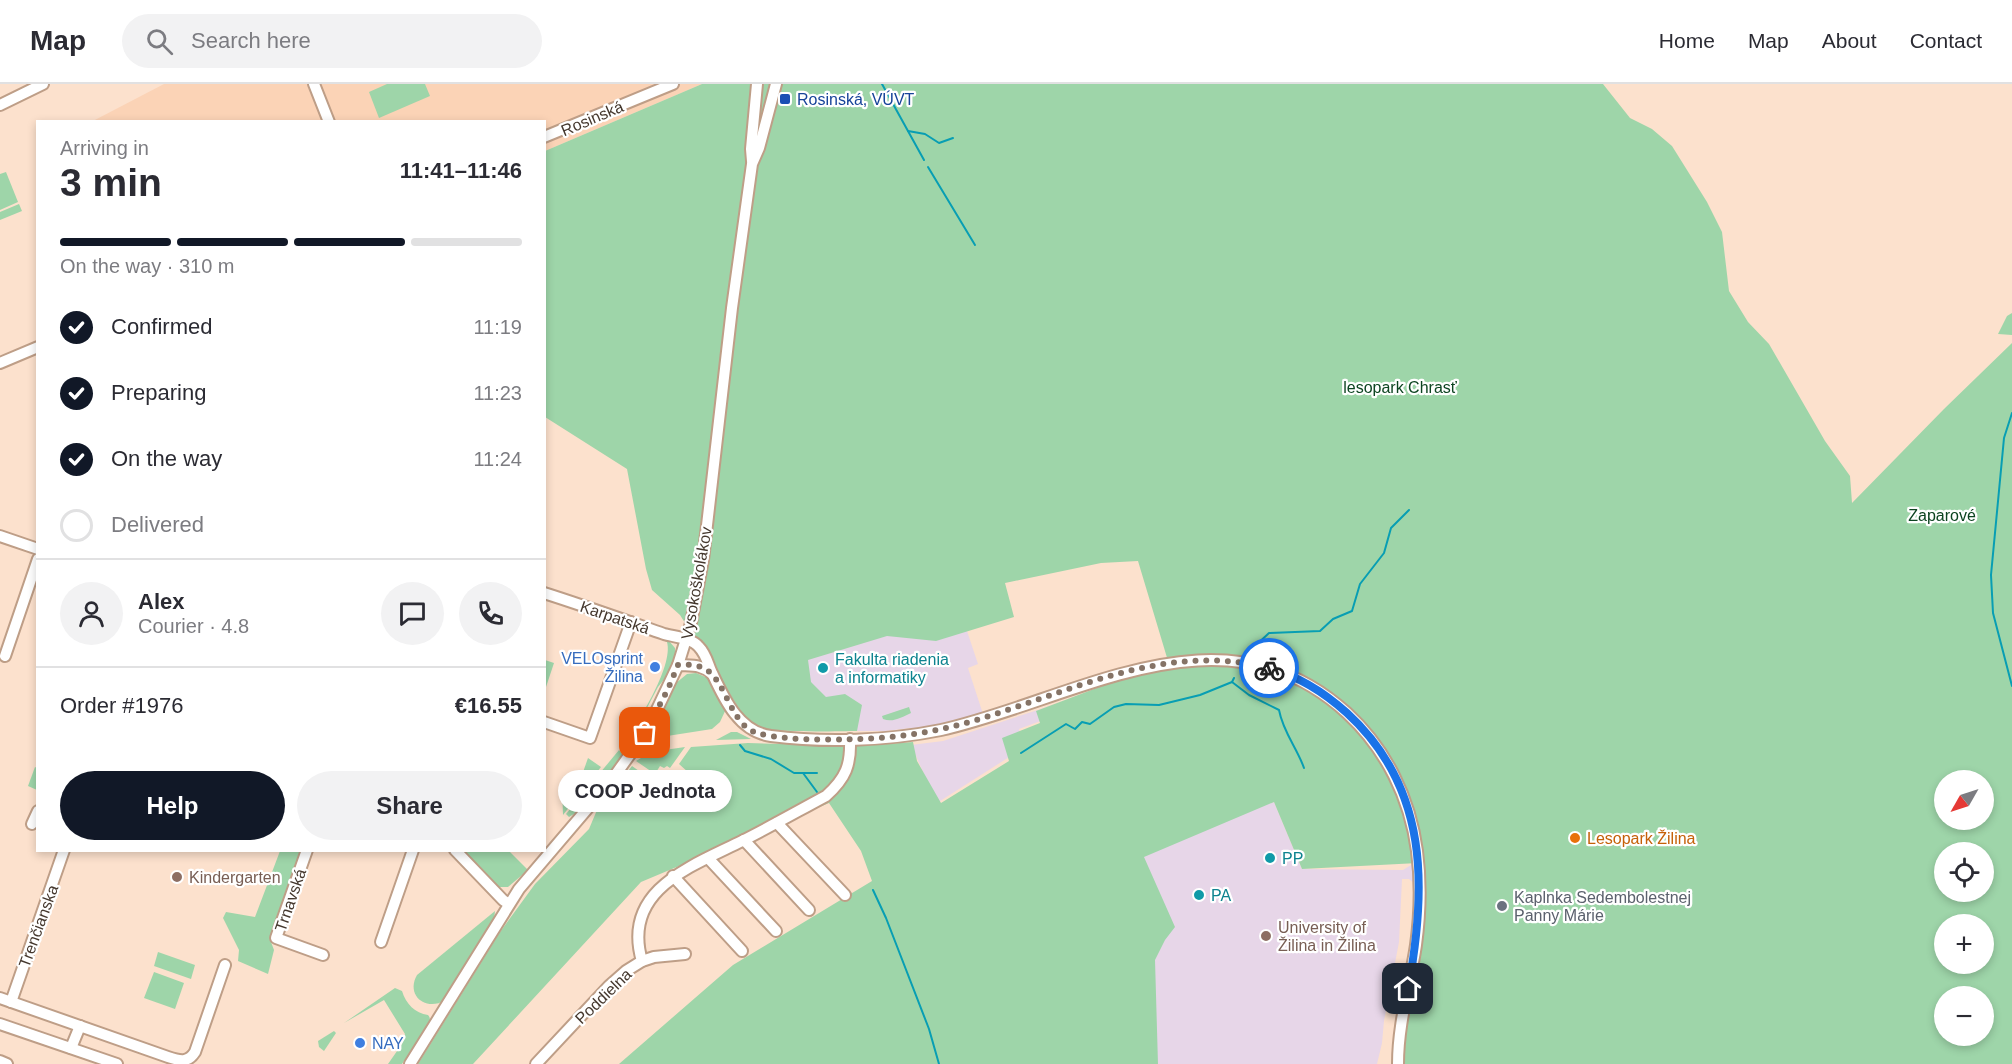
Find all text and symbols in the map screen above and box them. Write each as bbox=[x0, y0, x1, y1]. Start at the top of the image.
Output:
search box bbox=[122, 14, 542, 68]
text: Map bbox=[30, 25, 86, 56]
icon: search bbox=[143, 25, 176, 58]
text: Search here bbox=[191, 28, 311, 53]
text: Home bbox=[1659, 29, 1715, 52]
text: Map bbox=[1748, 29, 1789, 52]
text: About bbox=[1822, 29, 1877, 52]
text: Contact bbox=[1910, 29, 1982, 52]
place label: Rosinská, VÚVT bbox=[797, 90, 915, 108]
marker: Rosinská, VÚVT bbox=[778, 92, 792, 106]
street label: Rosinská bbox=[559, 98, 626, 139]
text: Arriving in bbox=[60, 137, 149, 159]
text: 11:41–11:46 bbox=[400, 158, 522, 183]
text: 3 min bbox=[60, 161, 162, 204]
text: On the way · 310 m bbox=[60, 255, 235, 277]
icon: check bbox=[60, 311, 93, 344]
text: Confirmed bbox=[111, 314, 212, 339]
text: 11:19 bbox=[473, 316, 522, 338]
icon: check bbox=[60, 377, 93, 410]
park label: lesopark Chrasť bbox=[1343, 379, 1458, 396]
text: Preparing bbox=[111, 380, 206, 405]
text: 11:23 bbox=[473, 382, 522, 404]
icon: check bbox=[60, 443, 93, 476]
text: On the way bbox=[111, 446, 222, 471]
text: 11:24 bbox=[473, 448, 522, 470]
park label: Zaparové bbox=[1908, 507, 1976, 524]
text: Delivered bbox=[111, 512, 204, 537]
street label: Vysokoškolákov bbox=[678, 525, 715, 641]
button: person bbox=[60, 582, 123, 645]
button: chat bbox=[381, 582, 444, 645]
button: phone bbox=[459, 582, 522, 645]
text: Alex bbox=[138, 589, 184, 614]
street label: Karpatská bbox=[578, 598, 652, 637]
text: Courier · 4.8 bbox=[138, 615, 249, 637]
courier bbox=[1239, 638, 1299, 698]
place label: VELOsprint Žilina bbox=[561, 650, 644, 685]
place label: Fakulta riadenia a informatiky bbox=[835, 651, 949, 686]
icon: bike bbox=[1253, 652, 1286, 685]
marker: VELOsprint Žilina bbox=[648, 660, 662, 674]
marker: Fakulta riadenia a informatiky bbox=[816, 661, 830, 675]
text: Order #1976 bbox=[60, 693, 184, 718]
text: €16.55 bbox=[455, 693, 522, 718]
pin bbox=[619, 707, 670, 758]
icon: bag bbox=[628, 716, 661, 749]
callout: COOP Jednota bbox=[558, 769, 732, 811]
north arrow bbox=[1934, 770, 1994, 830]
map controls bbox=[1934, 770, 1994, 1046]
button: Help bbox=[60, 771, 285, 840]
button: Share bbox=[297, 771, 522, 840]
text: COOP Jednota bbox=[575, 780, 715, 802]
place label: Lesopark Žilina bbox=[1587, 829, 1696, 847]
marker: Lesopark Žilina bbox=[1568, 831, 1582, 845]
button: locate bbox=[1934, 842, 1994, 902]
place label: PP bbox=[1282, 850, 1303, 867]
marker: PP bbox=[1263, 851, 1277, 865]
street label: Trnavská bbox=[272, 866, 309, 934]
place label: Kindergarten bbox=[189, 869, 281, 886]
marker: Kindergarten bbox=[170, 870, 184, 884]
street label: Trenčianska bbox=[16, 883, 61, 970]
place label: PA bbox=[1211, 887, 1231, 904]
marker: PA bbox=[1192, 888, 1206, 902]
place label: Kaplnka Sedembolestnej Panny Márie bbox=[1514, 889, 1691, 924]
marker: Kaplnka Sedembolestnej Panny Márie bbox=[1495, 899, 1509, 913]
button: + bbox=[1934, 914, 1994, 974]
place label: University of Žilina in Žilina bbox=[1278, 919, 1376, 954]
marker: University of Žilina in Žilina bbox=[1259, 929, 1273, 943]
pin bbox=[1382, 963, 1433, 1014]
street label: Poddielna bbox=[572, 965, 635, 1027]
icon: home bbox=[1391, 972, 1424, 1005]
button: − bbox=[1934, 986, 1994, 1046]
place label: NAY bbox=[372, 1035, 404, 1052]
marker: NAY bbox=[353, 1036, 367, 1050]

